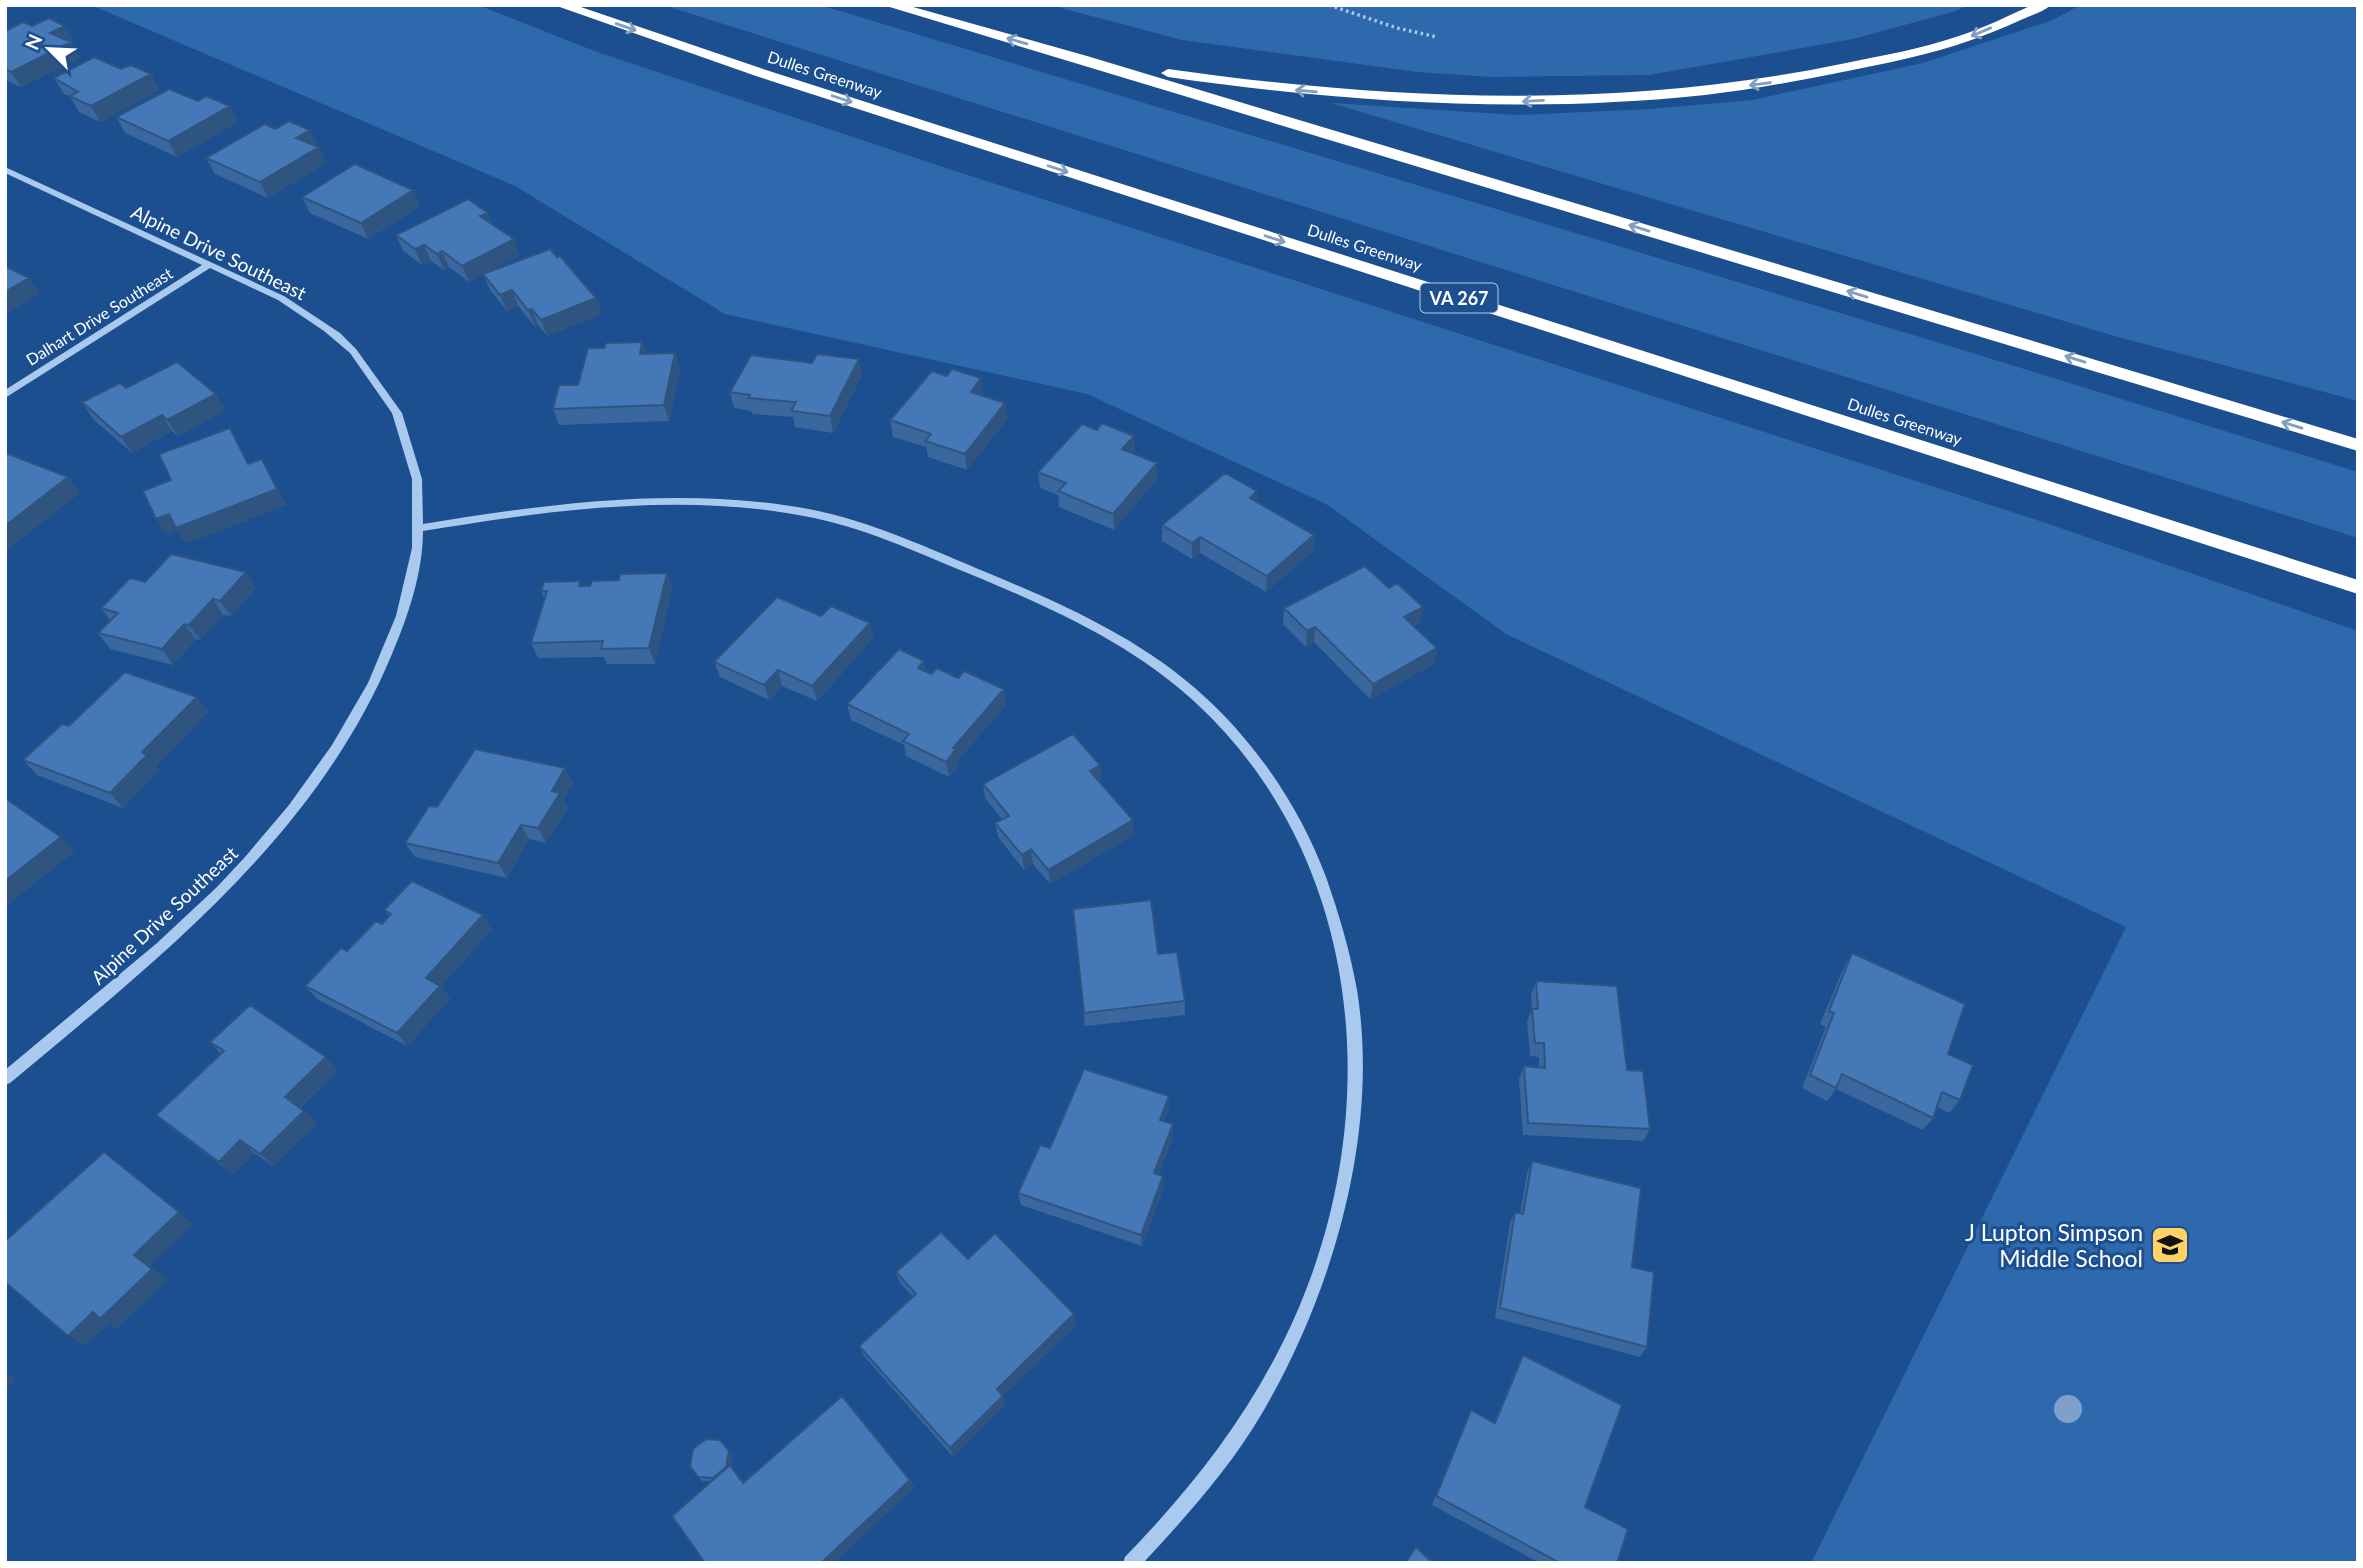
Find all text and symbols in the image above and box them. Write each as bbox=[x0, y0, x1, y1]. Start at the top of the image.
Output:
north arrow bbox=[14, 14, 84, 84]
one-way arrow bbox=[614, 22, 636, 35]
one-way arrow bbox=[1971, 26, 1992, 39]
text: N bbox=[20, 31, 46, 53]
one-way arrow bbox=[1006, 33, 1028, 46]
street label: Dulles Greenway bbox=[765, 47, 885, 102]
one-way arrow bbox=[1749, 78, 1772, 91]
one-way arrow bbox=[1295, 84, 1318, 97]
one-way arrow bbox=[830, 94, 852, 106]
one-way arrow bbox=[1522, 95, 1545, 108]
one-way arrow bbox=[1047, 163, 1069, 176]
street label: Alpine Drive Southeast bbox=[128, 200, 310, 304]
street label: Dulles Greenway bbox=[1305, 220, 1425, 275]
one-way arrow bbox=[1628, 220, 1650, 233]
one-way arrow bbox=[1263, 233, 1285, 246]
street label: Dalhart Drive Southeast bbox=[22, 263, 176, 369]
road number: VA 267 bbox=[1420, 284, 1498, 312]
one-way arrow bbox=[1846, 286, 1868, 299]
one-way arrow bbox=[2064, 352, 2086, 365]
street label: Dulles Greenway bbox=[1845, 394, 1965, 449]
one-way arrow bbox=[2282, 418, 2304, 431]
street label: Alpine Drive Southeast bbox=[86, 841, 242, 989]
place label: J Lupton Simpson Middle School bbox=[1965, 1218, 2143, 1272]
school or university icon: J Lupton Simpson Middle School bbox=[2149, 1224, 2191, 1266]

